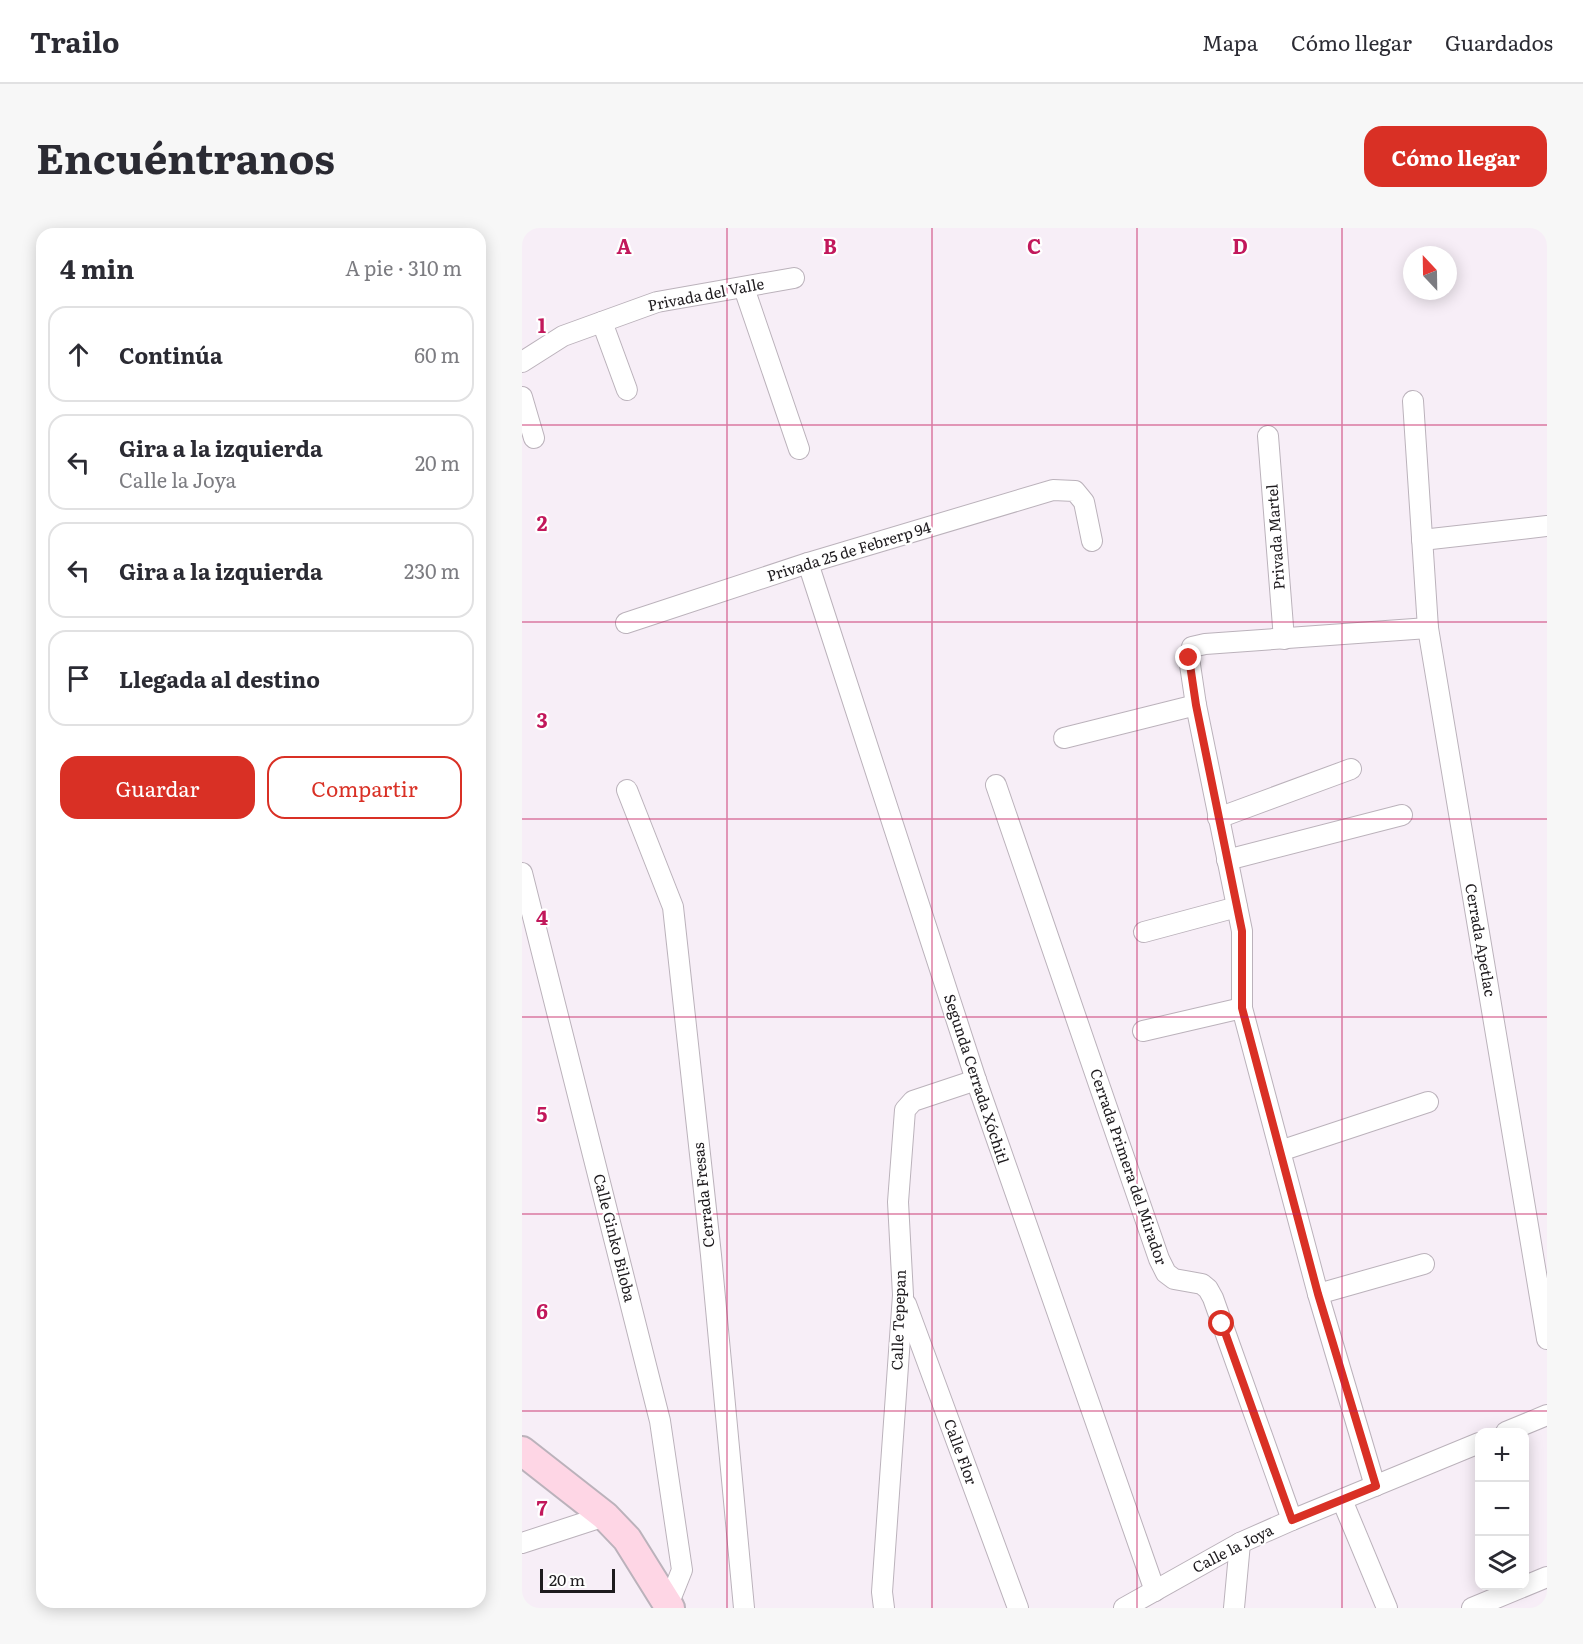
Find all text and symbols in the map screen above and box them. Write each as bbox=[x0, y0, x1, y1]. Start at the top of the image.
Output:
text: Trailo bbox=[30, 20, 119, 62]
text: Mapa bbox=[1202, 26, 1258, 57]
text: Cómo llegar bbox=[1291, 26, 1412, 57]
text: Guardados bbox=[1445, 26, 1553, 57]
text: Encuéntranos bbox=[36, 125, 335, 187]
button: Cómo llegar bbox=[1364, 126, 1547, 187]
text: A bbox=[616, 230, 632, 260]
text: B bbox=[823, 230, 837, 260]
text: C bbox=[1027, 230, 1041, 260]
text: D bbox=[1232, 230, 1248, 260]
north arrow bbox=[1403, 246, 1457, 300]
text: 4 min bbox=[60, 248, 134, 287]
text: A pie · 310 m bbox=[345, 252, 462, 282]
street label: Privada del Valle bbox=[646, 271, 766, 316]
text: 1 bbox=[538, 309, 546, 339]
icon: ahead bbox=[62, 338, 95, 371]
text: Continúa bbox=[119, 338, 223, 371]
text: 60 m bbox=[414, 339, 460, 369]
text: Gira a la izquierda bbox=[119, 431, 323, 464]
icon: left bbox=[62, 446, 95, 479]
text: 20 m bbox=[415, 447, 460, 477]
text: Calle la Joya bbox=[119, 464, 236, 494]
street label: Privada Martel bbox=[1259, 483, 1290, 591]
text: 2 bbox=[537, 507, 548, 537]
street label: Privada 25 de Febrerp 94 bbox=[764, 515, 933, 587]
icon: left bbox=[62, 554, 95, 587]
text: Gira a la izquierda bbox=[119, 554, 323, 587]
text: 230 m bbox=[404, 555, 460, 585]
route end bbox=[1175, 644, 1201, 670]
icon: arrive bbox=[62, 662, 95, 695]
text: Llegada al destino bbox=[119, 662, 320, 695]
text: 3 bbox=[536, 704, 548, 734]
button: Guardar bbox=[60, 756, 255, 819]
button: Compartir bbox=[267, 756, 462, 819]
street label: Cerrada Apetlac bbox=[1460, 881, 1503, 999]
text: 4 bbox=[536, 901, 548, 931]
street label: Segunda Cerrada Xóchitl bbox=[939, 991, 1016, 1167]
street label: Cerrada Primera del Mirador bbox=[1085, 1065, 1174, 1268]
text: 5 bbox=[537, 1098, 548, 1128]
street label: Cerrada Fresas bbox=[686, 1141, 719, 1249]
street label: Calle Ginko Biloba bbox=[588, 1171, 643, 1305]
street label: Calle Tepepan bbox=[884, 1269, 911, 1371]
text: 6 bbox=[536, 1295, 548, 1325]
route start bbox=[1208, 1310, 1234, 1336]
street label: Calle Flor bbox=[939, 1415, 984, 1488]
map controls bbox=[1475, 1428, 1529, 1590]
button: + bbox=[1475, 1428, 1529, 1482]
button: − bbox=[1475, 1482, 1529, 1536]
text: 7 bbox=[537, 1492, 548, 1522]
street label: Calle la Joya bbox=[1188, 1517, 1278, 1578]
button: layers bbox=[1475, 1536, 1529, 1590]
scale bar bbox=[540, 1566, 615, 1594]
text: 20 m bbox=[549, 1567, 585, 1591]

